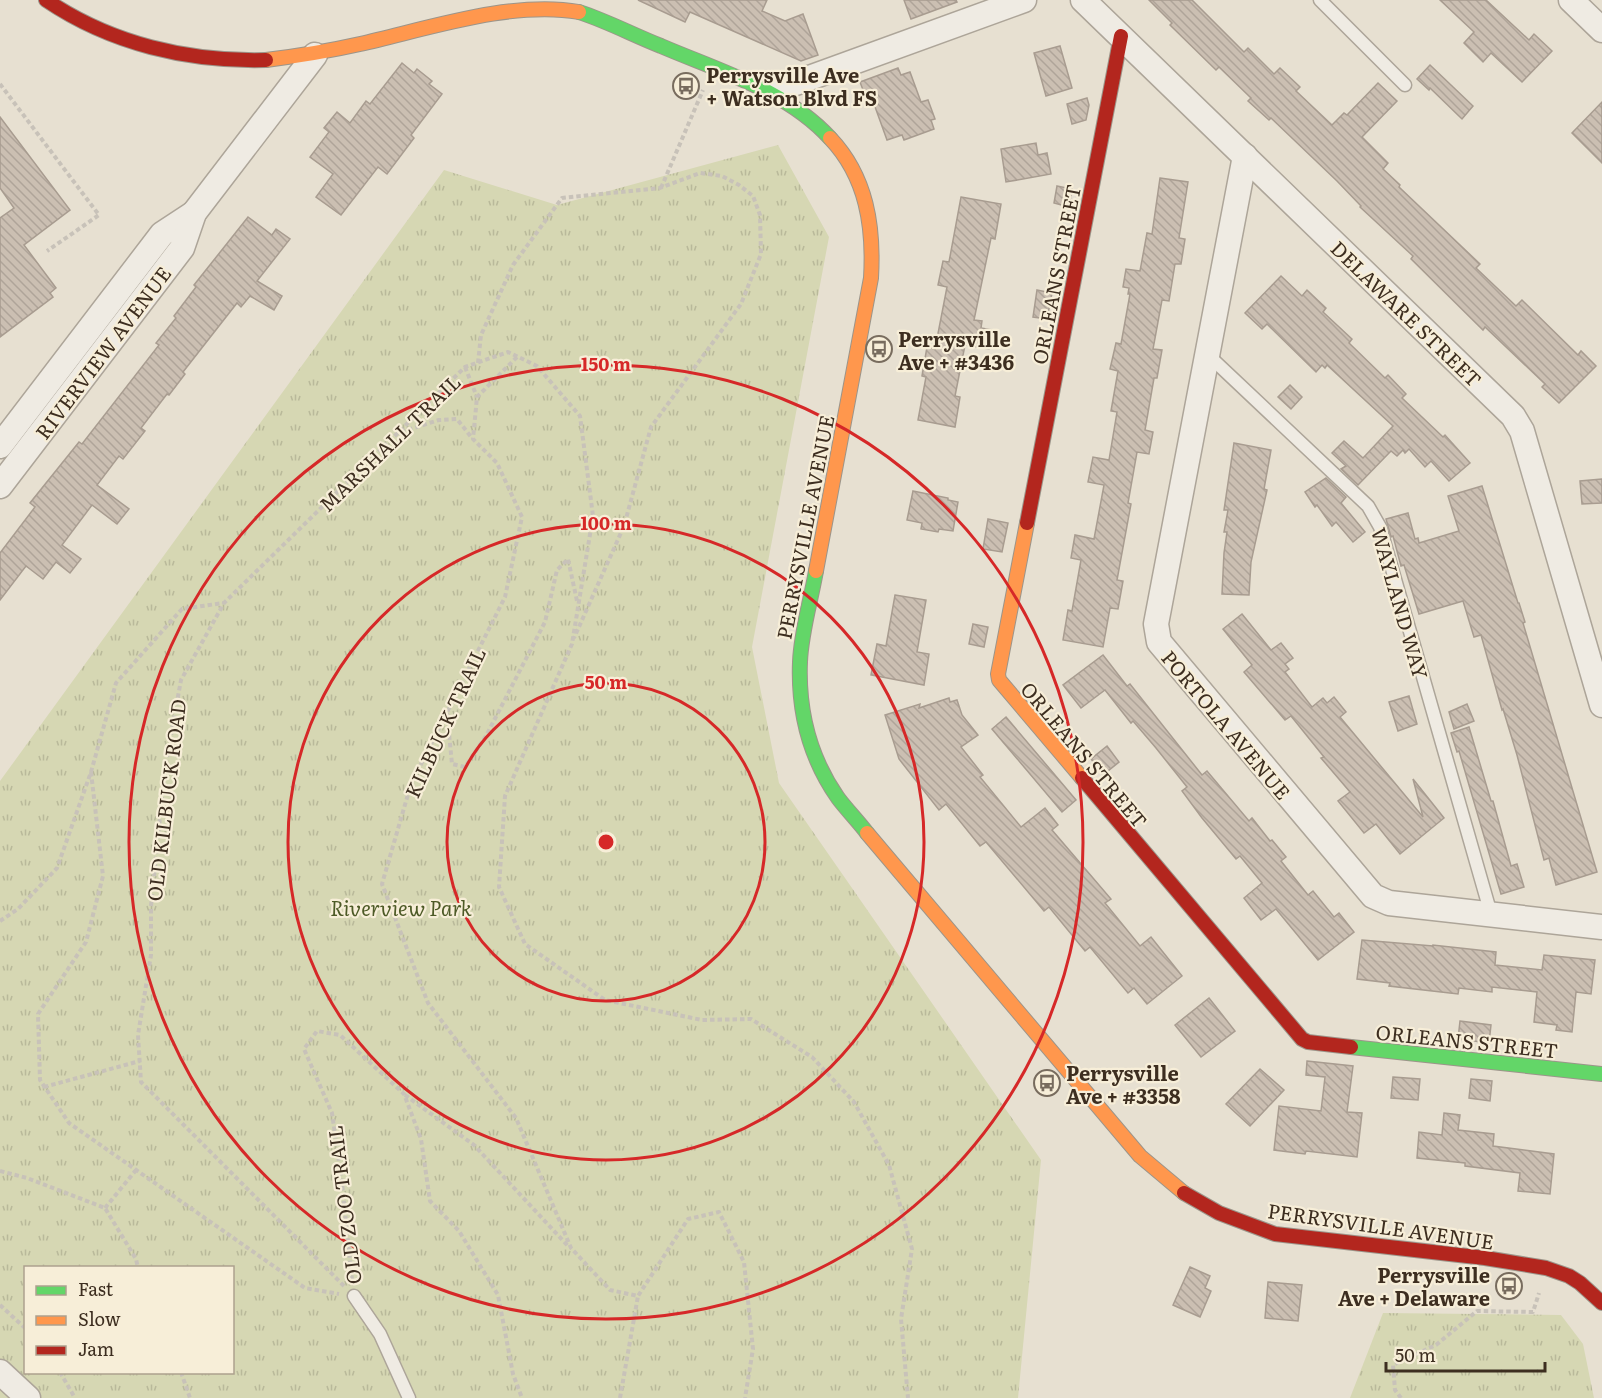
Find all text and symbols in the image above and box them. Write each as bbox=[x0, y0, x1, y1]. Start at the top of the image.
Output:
place label: Perrysville Ave + Watson Blvd FS bbox=[706, 59, 877, 112]
bus stop icon: Perrysville Ave + Watson Blvd FS bbox=[671, 71, 701, 101]
street label: ORLEANS STREET bbox=[1023, 181, 1087, 367]
street label: DELAWARE STREET bbox=[1325, 233, 1489, 393]
street label: RIVERVIEW AVENUE bbox=[27, 259, 177, 445]
place label: Perrysville Ave + #3436 bbox=[898, 323, 1014, 376]
bus stop icon: Perrysville Ave + #3436 bbox=[864, 334, 894, 364]
text: 150 m bbox=[581, 350, 631, 377]
street label: MARSHALL TRAIL bbox=[311, 366, 467, 518]
street label: PERRYSVILLE AVENUE bbox=[768, 412, 840, 642]
text: 100 m bbox=[580, 509, 632, 536]
street label: WAYLAND WAY bbox=[1365, 524, 1437, 682]
street label: KILBUCK TRAIL bbox=[396, 642, 492, 802]
street label: PORTOLA AVENUE bbox=[1155, 643, 1299, 805]
text: 50 m bbox=[585, 668, 627, 695]
street label: ORLEANS STREET bbox=[1015, 674, 1155, 834]
street label: OLD KILBUCK ROAD bbox=[138, 697, 192, 903]
centre of rings bbox=[596, 832, 616, 852]
park label: Riverview Park bbox=[330, 892, 472, 922]
street label: ORLEANS STREET bbox=[1374, 1016, 1560, 1064]
place label: Perrysville Ave + #3358 bbox=[1066, 1057, 1181, 1110]
bus stop icon: Perrysville Ave + #3358 bbox=[1032, 1068, 1062, 1098]
street label: OLD ZOO TRAIL bbox=[318, 1124, 368, 1286]
street label: PERRYSVILLE AVENUE bbox=[1266, 1194, 1496, 1256]
place label: Perrysville Ave + Delaware bbox=[1338, 1259, 1490, 1312]
legend bbox=[24, 1266, 234, 1374]
bus stop icon: Perrysville Ave + Delaware bbox=[1494, 1271, 1524, 1301]
text: Fast bbox=[78, 1275, 114, 1302]
text: Slow bbox=[78, 1305, 121, 1332]
text: Jam bbox=[78, 1335, 114, 1362]
scale bar bbox=[1386, 1335, 1545, 1373]
text: 50 m bbox=[1395, 1341, 1436, 1368]

